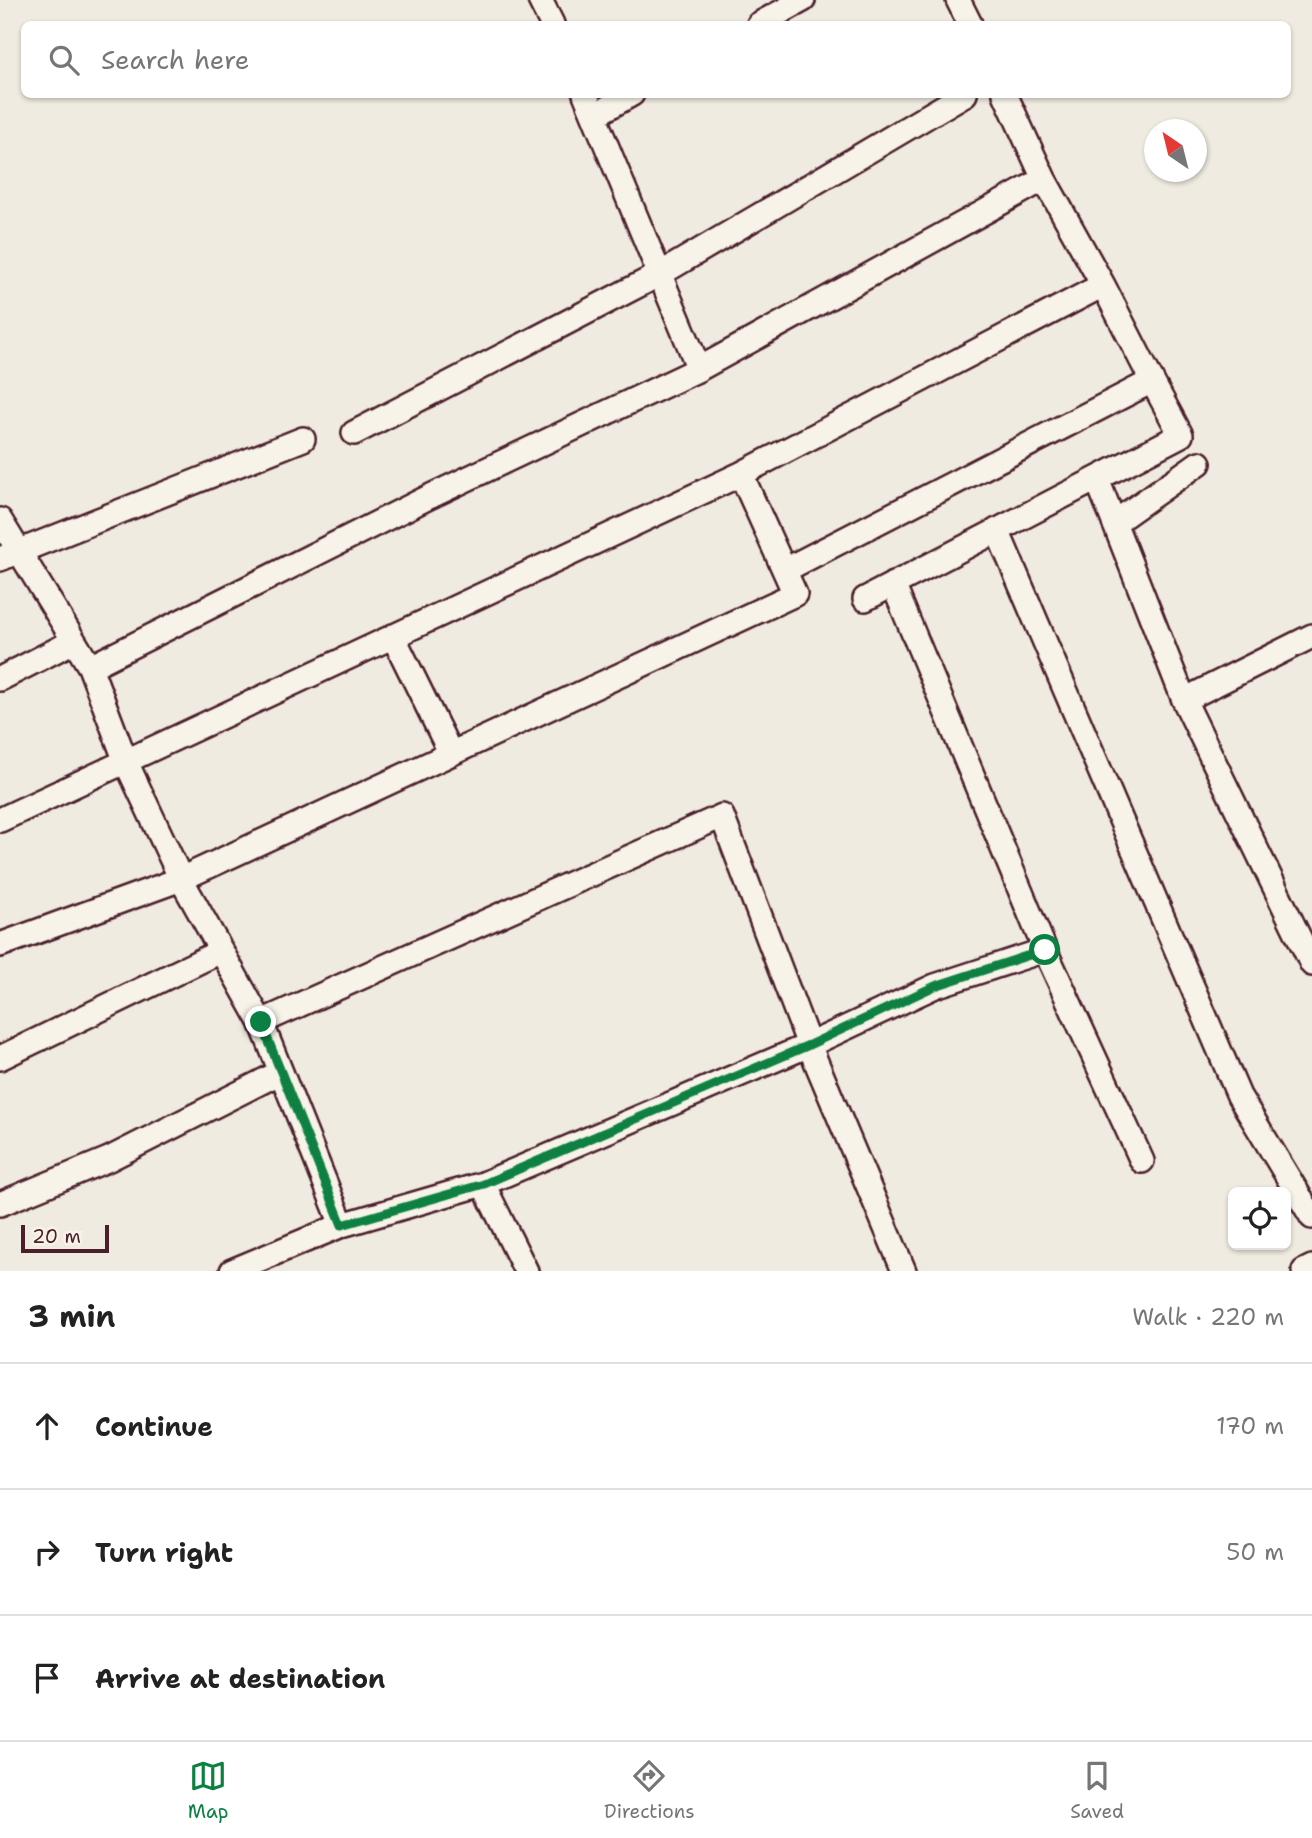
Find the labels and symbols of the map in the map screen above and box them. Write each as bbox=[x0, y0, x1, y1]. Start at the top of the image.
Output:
north arrow bbox=[1144, 119, 1207, 182]
route start bbox=[1029, 934, 1060, 965]
route end bbox=[245, 1006, 276, 1037]
scale bar bbox=[21, 1222, 108, 1254]

